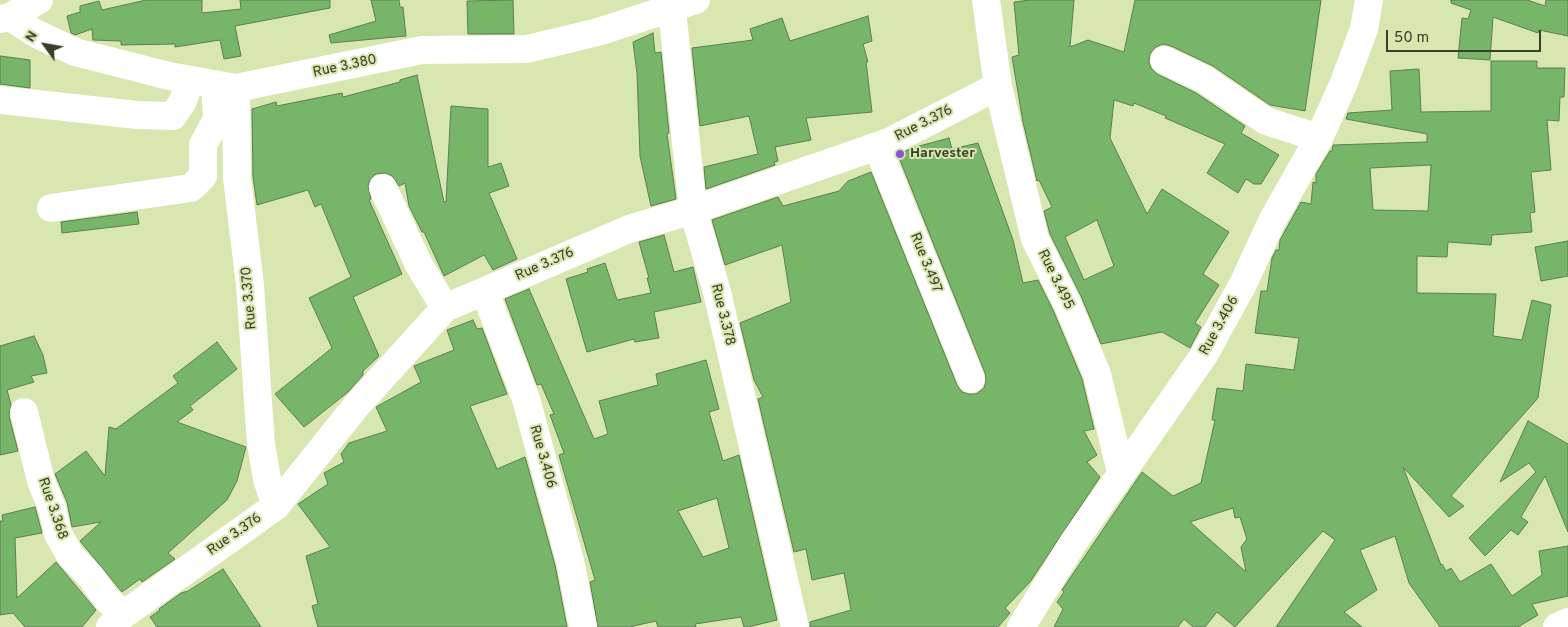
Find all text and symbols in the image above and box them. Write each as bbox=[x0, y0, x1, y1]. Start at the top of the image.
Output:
north arrow bbox=[20, 20, 70, 70]
scale bar bbox=[1388, 20, 1543, 52]
text: N bbox=[22, 28, 42, 46]
text: 50 m bbox=[1394, 29, 1429, 48]
street label: Rue 3.380 bbox=[311, 52, 379, 82]
street label: Rue 3.376 bbox=[892, 102, 956, 146]
place label: Harvester bbox=[910, 146, 975, 162]
marker: Harvester bbox=[894, 148, 906, 160]
street label: Rue 3.497 bbox=[905, 231, 945, 295]
street label: Rue 3.376 bbox=[513, 245, 577, 285]
street label: Rue 3.495 bbox=[1033, 247, 1077, 313]
street label: Rue 3.370 bbox=[239, 266, 261, 330]
street label: Rue 3.378 bbox=[706, 282, 738, 348]
street label: Rue 3.406 bbox=[1197, 293, 1243, 359]
street label: Rue 3.406 bbox=[525, 423, 559, 491]
street label: Rue 3.368 bbox=[34, 476, 70, 542]
street label: Rue 3.376 bbox=[205, 510, 265, 560]

